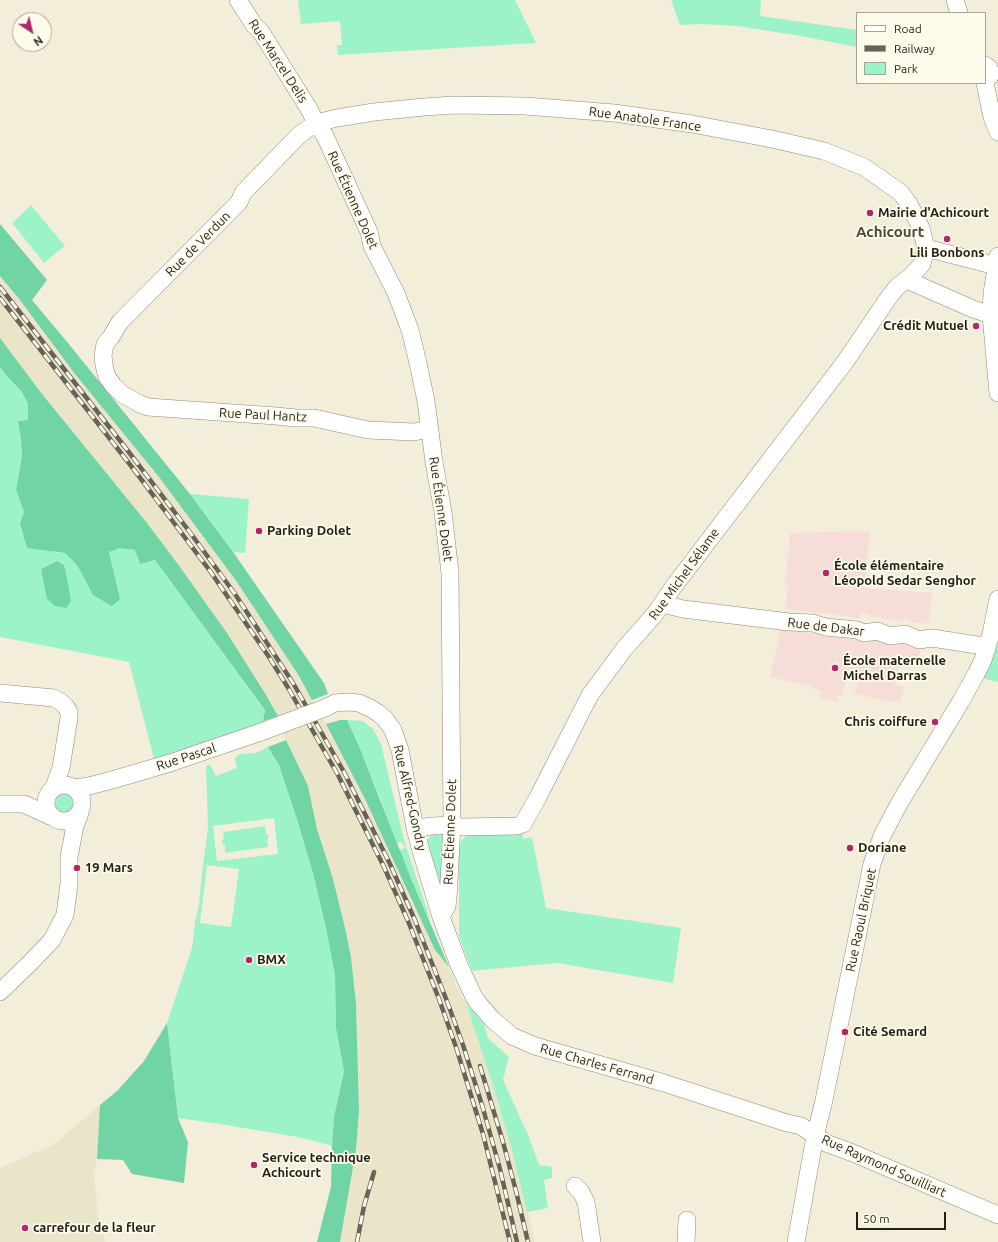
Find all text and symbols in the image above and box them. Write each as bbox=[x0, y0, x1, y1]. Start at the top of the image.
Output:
north arrow bbox=[12, 12, 52, 52]
legend bbox=[856, 12, 986, 84]
street label: Rue Marcel Delis bbox=[245, 16, 311, 106]
text: Road bbox=[894, 22, 922, 35]
text: N bbox=[32, 34, 45, 48]
text: Railway bbox=[894, 42, 935, 55]
text: Park bbox=[894, 62, 918, 75]
street label: Rue Anatole France bbox=[588, 103, 702, 135]
street label: Rue Étienne Dolet bbox=[324, 148, 382, 252]
place label: Mairie d'Achicourt bbox=[878, 205, 989, 221]
street label: Rue de Verdun bbox=[162, 208, 234, 280]
marker: Mairie d'Achicourt bbox=[865, 208, 875, 218]
district label: Achicourt bbox=[856, 223, 924, 241]
marker: Lili Bonbons bbox=[942, 234, 952, 244]
place label: Lili Bonbons bbox=[910, 245, 984, 261]
place label: Crédit Mutuel bbox=[883, 318, 968, 334]
marker: Crédit Mutuel bbox=[971, 321, 981, 331]
street label: Rue Paul Hantz bbox=[219, 405, 307, 425]
street label: Rue Étienne Dolet bbox=[426, 455, 456, 563]
place label: Parking Dolet bbox=[267, 523, 351, 539]
street label: Rue Michel Sélame bbox=[645, 525, 723, 623]
marker: Parking Dolet bbox=[254, 526, 264, 536]
place label: École élémentaire Léopold Sedar Senghor bbox=[834, 558, 976, 589]
marker: École élémentaire Léopold Sedar Senghor bbox=[821, 568, 831, 578]
street label: Rue de Dakar bbox=[787, 615, 865, 639]
place label: École maternelle Michel Darras bbox=[843, 653, 946, 684]
marker: École maternelle Michel Darras bbox=[830, 663, 840, 673]
place label: Chris coiffure bbox=[844, 714, 927, 730]
marker: Chris coiffure bbox=[930, 717, 940, 727]
street label: Rue Pascal bbox=[154, 740, 218, 774]
street label: Rue Alfred-Gondry bbox=[390, 743, 430, 853]
street label: Rue Étienne Dolet bbox=[440, 779, 460, 885]
place label: Doriane bbox=[858, 840, 906, 856]
marker: Doriane bbox=[845, 843, 855, 853]
place label: 19 Mars bbox=[85, 860, 133, 876]
marker: 19 Mars bbox=[72, 863, 82, 873]
street label: Rue Raoul Briquet bbox=[842, 867, 880, 973]
place label: BMX bbox=[257, 952, 286, 968]
marker: BMX bbox=[244, 955, 254, 965]
place label: Cité Semard bbox=[853, 1024, 927, 1040]
marker: Cité Semard bbox=[840, 1027, 850, 1037]
street label: Rue Charles Ferrand bbox=[538, 1040, 656, 1088]
street label: Rue Raymond Souilliart bbox=[819, 1131, 949, 1201]
place label: Service technique Achicourt bbox=[262, 1150, 371, 1181]
marker: Service technique Achicourt bbox=[249, 1160, 259, 1170]
scale bar bbox=[858, 1204, 948, 1230]
text: 50 m bbox=[863, 1212, 890, 1225]
place label: carrefour de la fleur bbox=[33, 1220, 156, 1236]
marker: carrefour de la fleur bbox=[20, 1223, 30, 1233]

